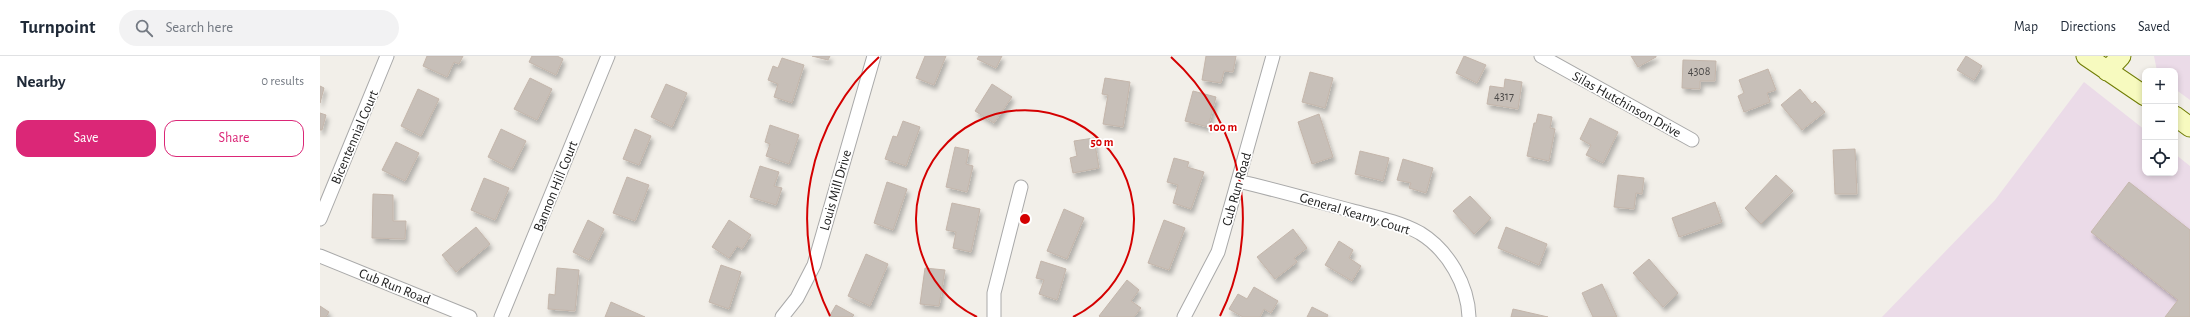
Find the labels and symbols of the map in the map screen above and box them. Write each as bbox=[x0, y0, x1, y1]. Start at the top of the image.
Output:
house number: 4308 bbox=[1688, 65, 1711, 77]
street label: Silas Hutchinson Drive bbox=[1570, 69, 1683, 141]
street label: Bicentennial Court bbox=[329, 88, 381, 186]
house number: 4317 bbox=[1494, 90, 1514, 102]
text: 100 m bbox=[1209, 121, 1237, 133]
text: 50 m bbox=[1091, 136, 1114, 148]
street label: Bannon Hill Court bbox=[531, 139, 581, 234]
street label: Louis Mill Drive bbox=[818, 148, 854, 232]
street label: Cub Run Road bbox=[1220, 151, 1254, 228]
street label: General Kearny Court bbox=[1298, 191, 1412, 238]
centre of rings bbox=[1018, 212, 1032, 226]
street label: Cub Run Road bbox=[357, 266, 432, 308]

